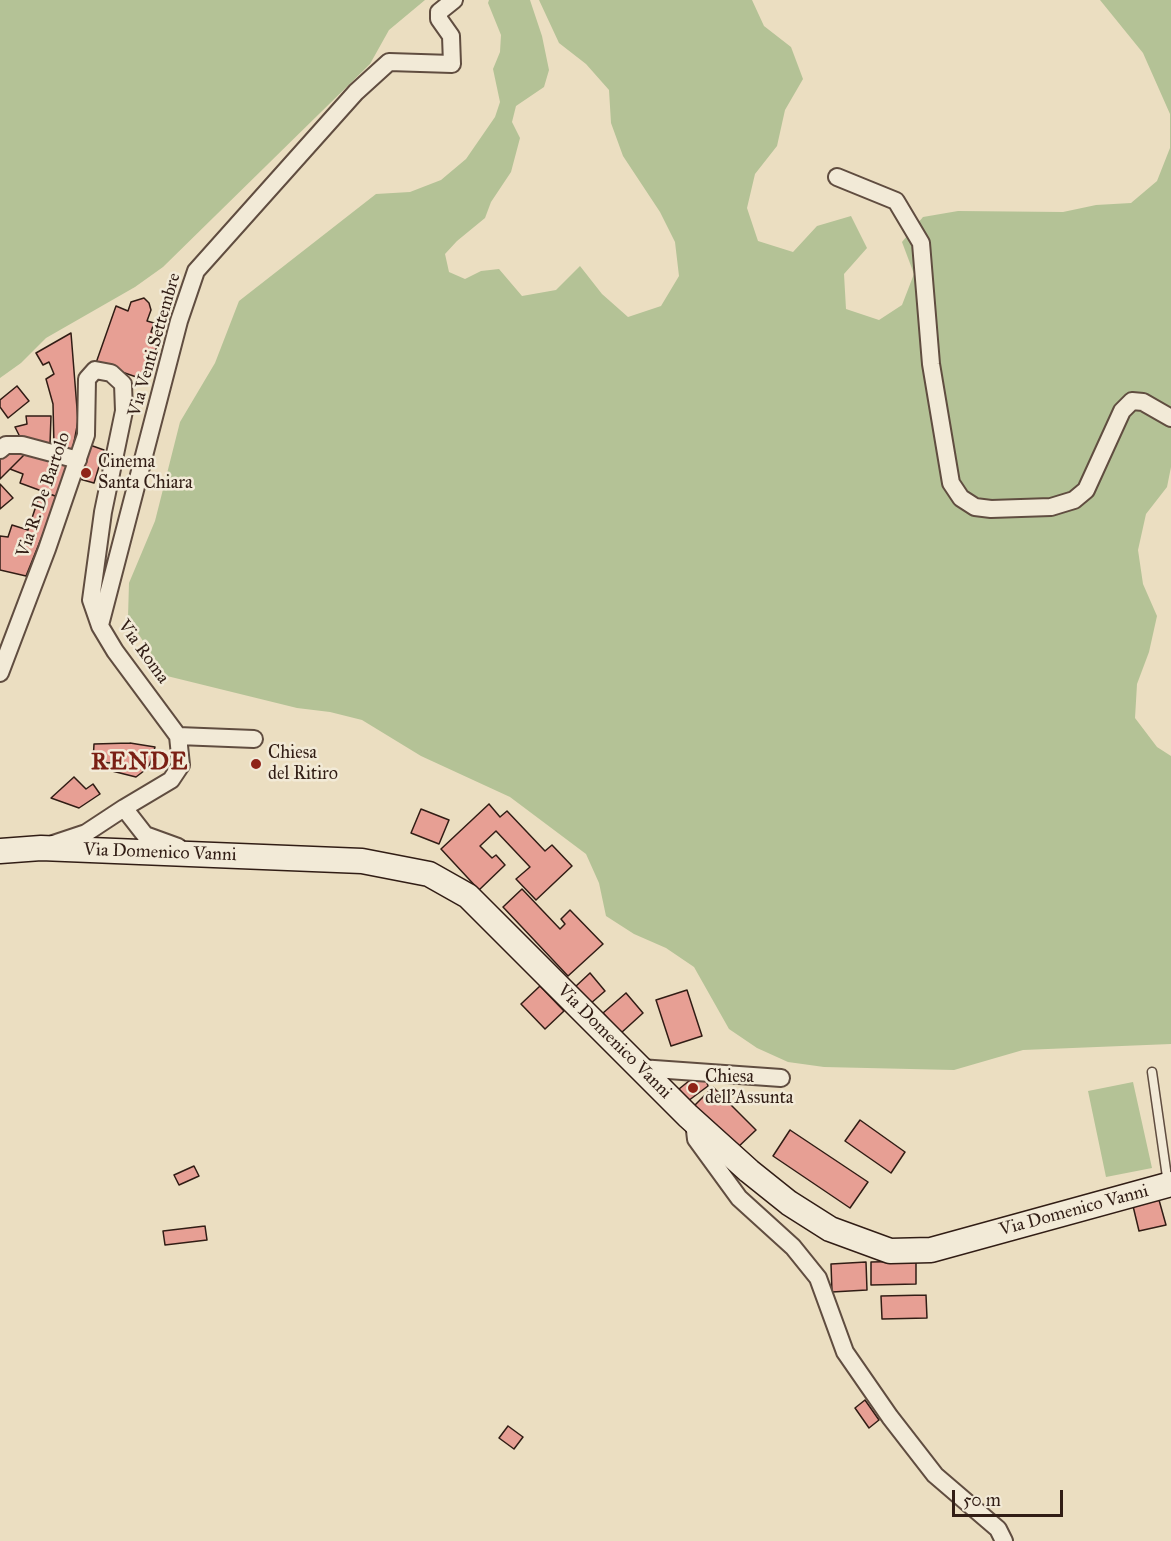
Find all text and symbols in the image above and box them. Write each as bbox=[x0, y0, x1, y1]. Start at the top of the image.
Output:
street label: Via Venti Settembre bbox=[124, 271, 186, 419]
street label: Via R. De Bartolo bbox=[12, 430, 76, 560]
place label: Cinema Santa Chiara bbox=[98, 452, 193, 494]
marker: Cinema Santa Chiara bbox=[79, 466, 93, 480]
street label: Via Roma bbox=[113, 616, 173, 688]
place label: Chiesa del Ritiro bbox=[268, 743, 338, 786]
district label: RENDE bbox=[91, 749, 189, 777]
marker: Chiesa del Ritiro bbox=[249, 757, 263, 771]
street label: Via Domenico Vanni bbox=[83, 840, 237, 866]
street label: Via Domenico Vanni bbox=[552, 980, 676, 1104]
place label: Chiesa dell'Assunta bbox=[705, 1067, 793, 1110]
marker: Chiesa dell'Assunta bbox=[686, 1081, 700, 1095]
street label: Via Domenico Vanni bbox=[997, 1181, 1151, 1241]
scale bar bbox=[955, 1478, 1066, 1516]
text: 50 m bbox=[963, 1489, 1001, 1511]

